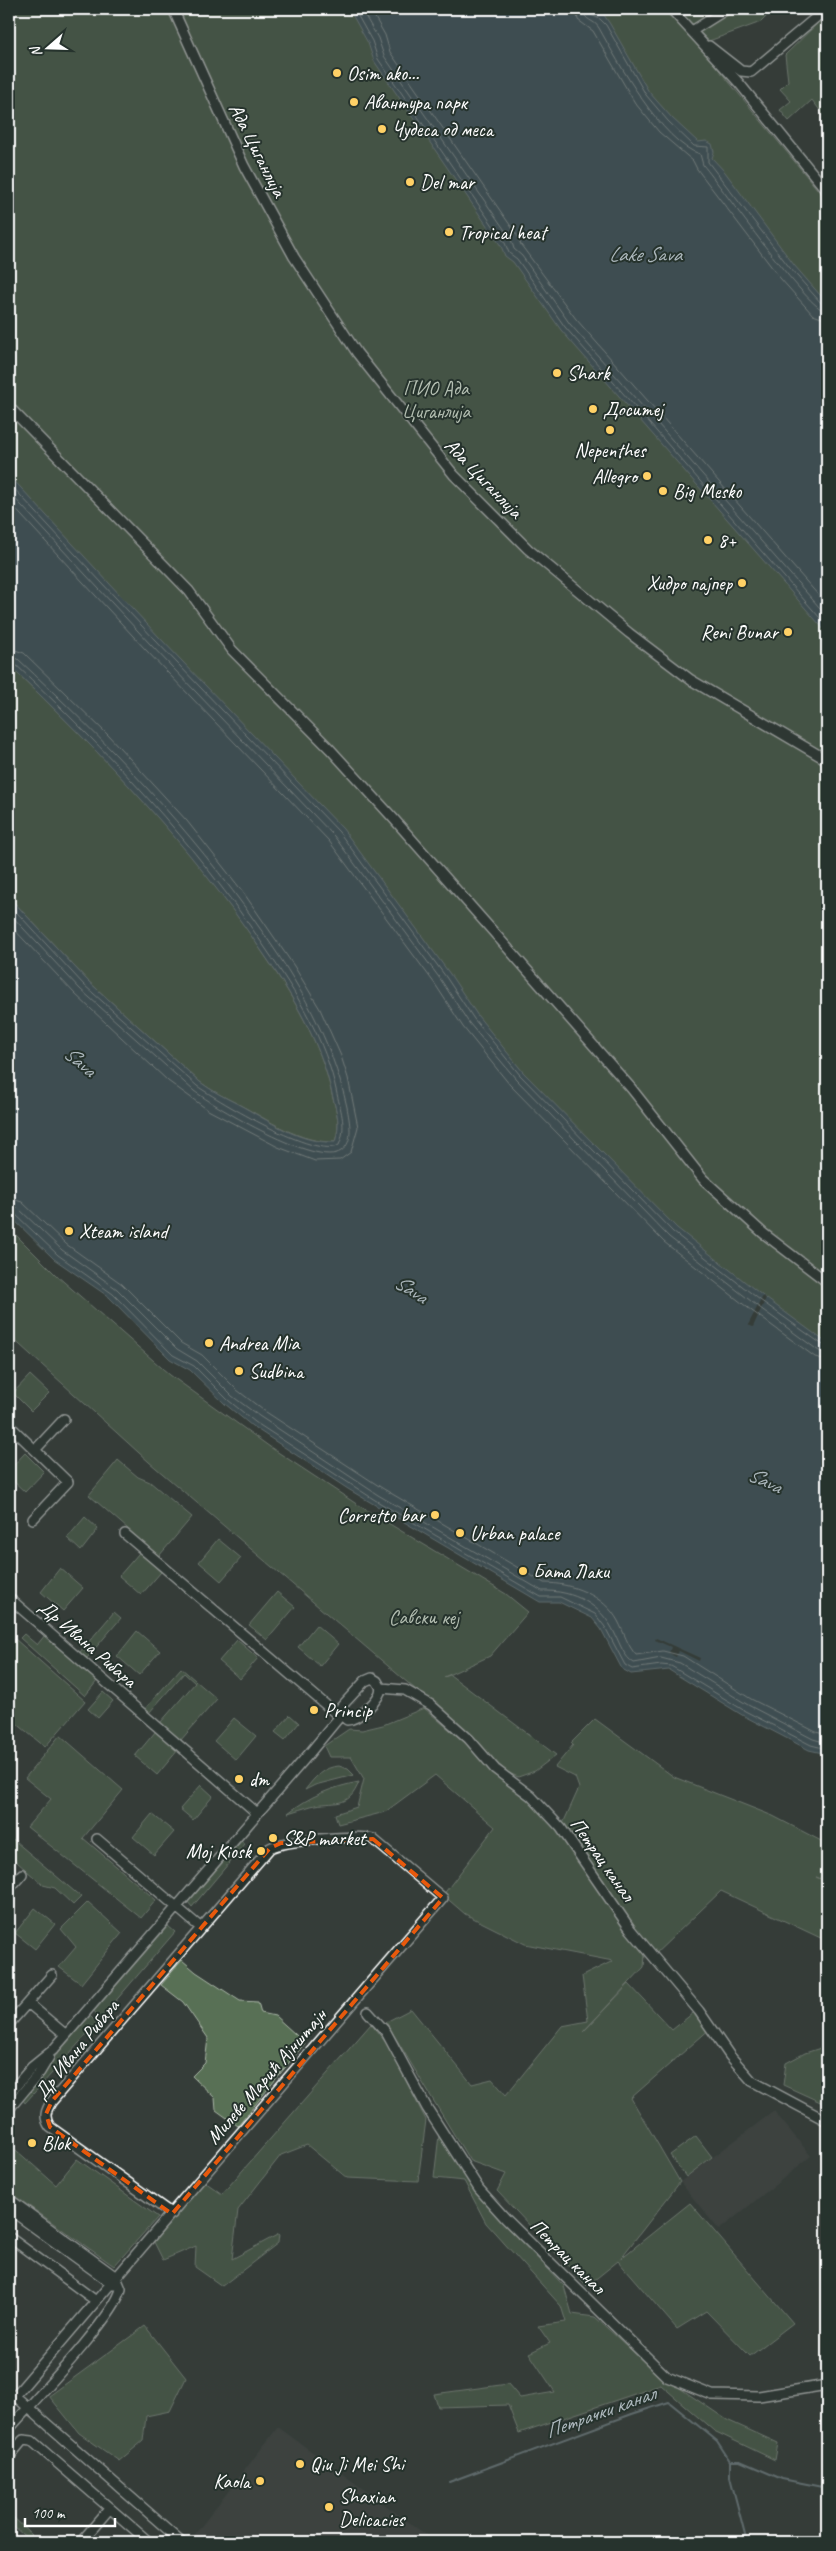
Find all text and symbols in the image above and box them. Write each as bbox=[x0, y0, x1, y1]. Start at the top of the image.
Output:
north arrow bbox=[22, 22, 72, 72]
text: N bbox=[26, 43, 46, 59]
place label: Osim ako... bbox=[347, 61, 419, 86]
marker: Osim ako... bbox=[331, 67, 343, 79]
place label: Авантура парк bbox=[364, 90, 468, 115]
marker: Авантура парк bbox=[348, 96, 360, 108]
street label: Ада Циганлија bbox=[223, 99, 292, 202]
place label: Чудеса од меса bbox=[392, 117, 495, 142]
marker: Чудеса од меса bbox=[376, 123, 388, 135]
place label: Del mar bbox=[420, 170, 476, 195]
marker: Del mar bbox=[404, 176, 416, 188]
place label: Tropical heat bbox=[459, 220, 550, 245]
marker: Tropical heat bbox=[443, 226, 455, 238]
water label: Lake Sava bbox=[609, 241, 683, 267]
place label: Shark bbox=[567, 361, 611, 386]
marker: Shark bbox=[551, 367, 563, 379]
park label: ПИО Ада Циганлија bbox=[402, 376, 471, 424]
place label: Доситеј bbox=[603, 397, 665, 422]
marker: Доситеј bbox=[587, 403, 599, 415]
marker: Nepenthes bbox=[604, 424, 616, 436]
street label: Ада Циганлија bbox=[439, 433, 529, 525]
place label: Nepenthes bbox=[575, 438, 648, 463]
place label: Allegro bbox=[592, 464, 639, 489]
marker: Allegro bbox=[641, 470, 653, 482]
place label: Big Mesko bbox=[673, 479, 742, 504]
marker: Big Mesko bbox=[657, 485, 669, 497]
place label: 8+ bbox=[718, 528, 737, 553]
marker: 8+ bbox=[702, 534, 714, 546]
place label: Хидро пајпер bbox=[647, 571, 733, 596]
marker: Хидро пајпер bbox=[736, 577, 748, 589]
place label: Reni Bunar bbox=[701, 620, 780, 645]
marker: Reni Bunar bbox=[782, 626, 794, 638]
water label: Sava bbox=[59, 1040, 103, 1084]
place label: Xteam island bbox=[79, 1219, 170, 1244]
marker: Xteam island bbox=[63, 1225, 75, 1237]
water label: Sava bbox=[390, 1269, 435, 1311]
place label: Andrea Mia bbox=[219, 1331, 300, 1356]
marker: Andrea Mia bbox=[203, 1337, 215, 1349]
place label: Sudbina bbox=[249, 1359, 305, 1384]
marker: Sudbina bbox=[233, 1365, 245, 1377]
water label: Sava bbox=[744, 1461, 788, 1500]
place label: Corretto bar bbox=[338, 1503, 427, 1528]
marker: Corretto bar bbox=[429, 1509, 441, 1521]
place label: Urban palace bbox=[470, 1521, 561, 1546]
marker: Urban palace bbox=[454, 1527, 466, 1539]
place label: Бата Лаки bbox=[533, 1559, 611, 1584]
marker: Бата Лаки bbox=[517, 1565, 529, 1577]
street label: Др Ивана Рибара bbox=[34, 1594, 143, 1694]
park label: Савски кеј bbox=[389, 1605, 461, 1630]
place label: Princip bbox=[324, 1698, 374, 1723]
marker: Princip bbox=[308, 1704, 320, 1716]
place label: dm bbox=[249, 1767, 271, 1792]
marker: dm bbox=[233, 1773, 245, 1785]
street label: Петрац канал bbox=[565, 1813, 641, 1907]
place label: S&P market bbox=[283, 1826, 368, 1851]
marker: S&P market bbox=[267, 1832, 279, 1844]
place label: Moj Kiosk bbox=[186, 1839, 253, 1864]
marker: Moj Kiosk bbox=[255, 1845, 267, 1857]
street label: Др Ивана Рибара bbox=[28, 1993, 126, 2104]
street label: Милеве Марић Ајнштајн bbox=[201, 2002, 333, 2149]
place label: Blok bbox=[42, 2131, 72, 2156]
marker: Blok bbox=[26, 2137, 38, 2149]
street label: Петрац канал bbox=[525, 2213, 612, 2300]
water label: Петрачки канал bbox=[542, 2379, 662, 2444]
place label: Qiu Ji Mei Shi bbox=[310, 2452, 406, 2477]
marker: Qiu Ji Mei Shi bbox=[294, 2458, 306, 2470]
place label: Kaola bbox=[213, 2469, 252, 2494]
marker: Kaola bbox=[254, 2475, 266, 2487]
place label: Shaxian Delicacies bbox=[339, 2484, 406, 2532]
scale bar bbox=[25, 2496, 115, 2528]
marker: Shaxian Delicacies bbox=[323, 2501, 335, 2513]
text: 100 m bbox=[32, 2504, 66, 2523]

